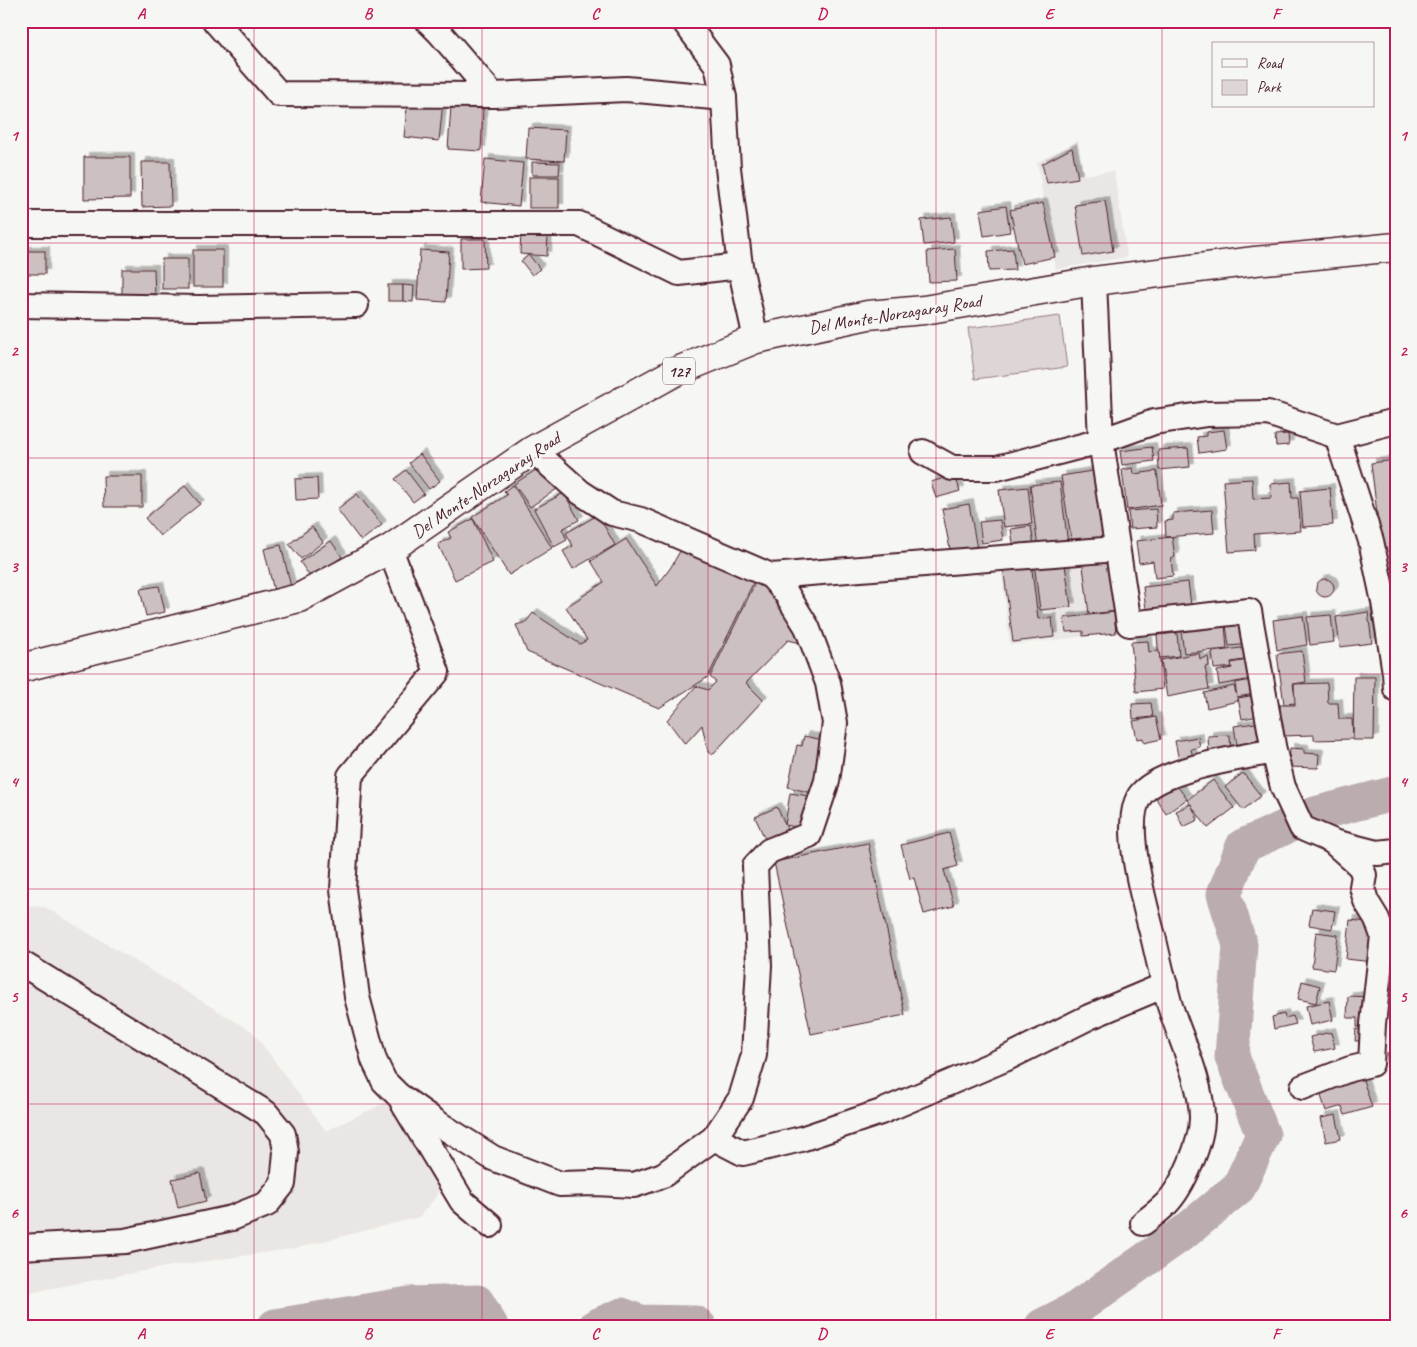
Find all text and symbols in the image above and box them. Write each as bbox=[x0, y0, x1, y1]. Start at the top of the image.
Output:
text: A bbox=[137, 4, 147, 24]
text: B bbox=[364, 4, 374, 24]
text: C bbox=[591, 4, 601, 24]
text: D bbox=[817, 4, 828, 24]
text: E bbox=[1045, 4, 1056, 24]
text: F bbox=[1272, 4, 1283, 24]
legend bbox=[1212, 42, 1374, 108]
text: Road bbox=[1257, 54, 1284, 73]
text: Park bbox=[1257, 78, 1282, 97]
text: 1 bbox=[10, 126, 19, 146]
text: 1 bbox=[1399, 126, 1408, 146]
street label: Del Monte-Norzagaray Road bbox=[807, 289, 986, 339]
text: 2 bbox=[10, 341, 19, 361]
text: 2 bbox=[1399, 341, 1408, 361]
road number: 127 bbox=[663, 358, 695, 384]
street label: Del Monte-Norzagaray Road bbox=[408, 425, 567, 543]
text: 3 bbox=[10, 557, 19, 577]
text: 3 bbox=[1399, 557, 1408, 577]
text: 4 bbox=[10, 772, 19, 792]
text: 4 bbox=[1399, 772, 1408, 792]
text: 5 bbox=[11, 987, 20, 1007]
text: 5 bbox=[1400, 987, 1409, 1007]
text: 6 bbox=[10, 1203, 19, 1223]
text: 6 bbox=[1399, 1203, 1408, 1223]
text: A bbox=[137, 1324, 147, 1344]
text: B bbox=[364, 1324, 374, 1344]
text: C bbox=[591, 1324, 601, 1344]
text: D bbox=[817, 1324, 828, 1344]
text: E bbox=[1045, 1324, 1056, 1344]
text: F bbox=[1272, 1324, 1283, 1344]

